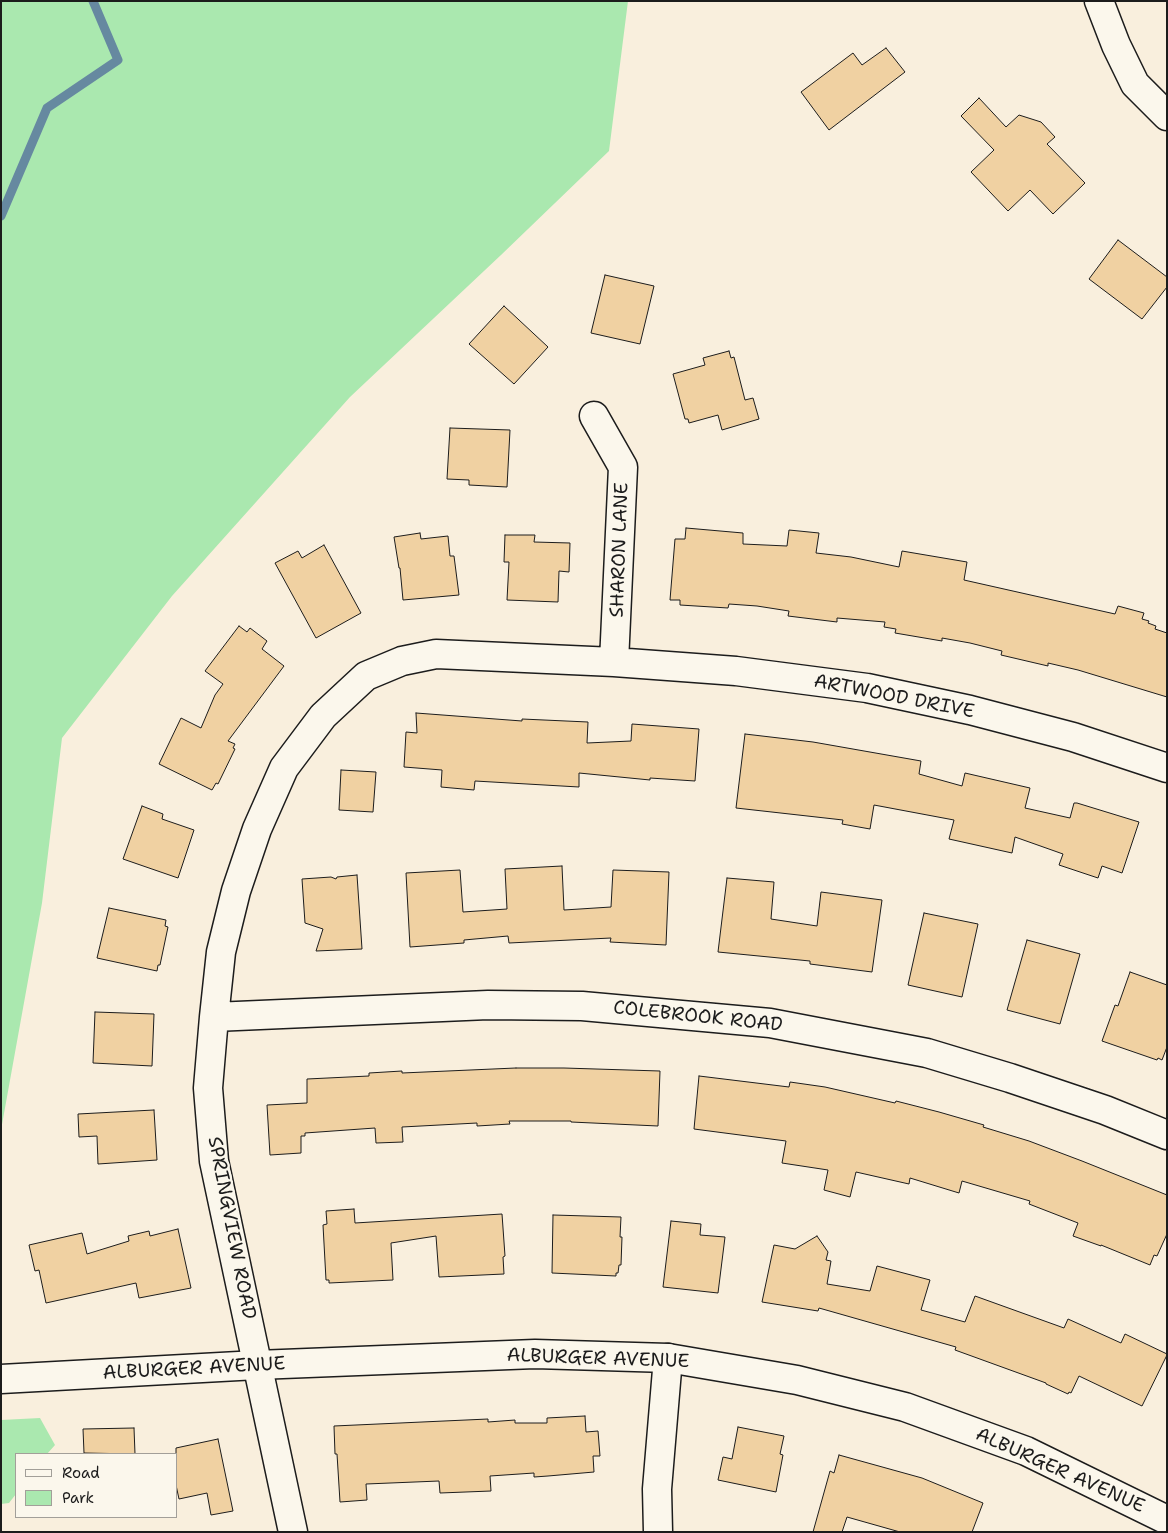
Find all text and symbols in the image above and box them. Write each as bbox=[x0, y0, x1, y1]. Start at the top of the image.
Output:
street label: SHARON LANE bbox=[606, 482, 634, 618]
street label: ARTWOOD DRIVE bbox=[812, 670, 976, 724]
street label: COLEBROOK ROAD bbox=[612, 997, 784, 1037]
street label: SPRINGVIEW ROAD bbox=[202, 1135, 260, 1321]
street label: ALBURGER AVENUE bbox=[506, 1344, 690, 1374]
street label: ALBURGER AVENUE bbox=[102, 1353, 286, 1385]
street label: ALBURGER AVENUE bbox=[972, 1423, 1148, 1519]
legend bbox=[15, 1453, 178, 1518]
text: Road bbox=[62, 1463, 100, 1483]
text: Park bbox=[62, 1488, 94, 1508]

